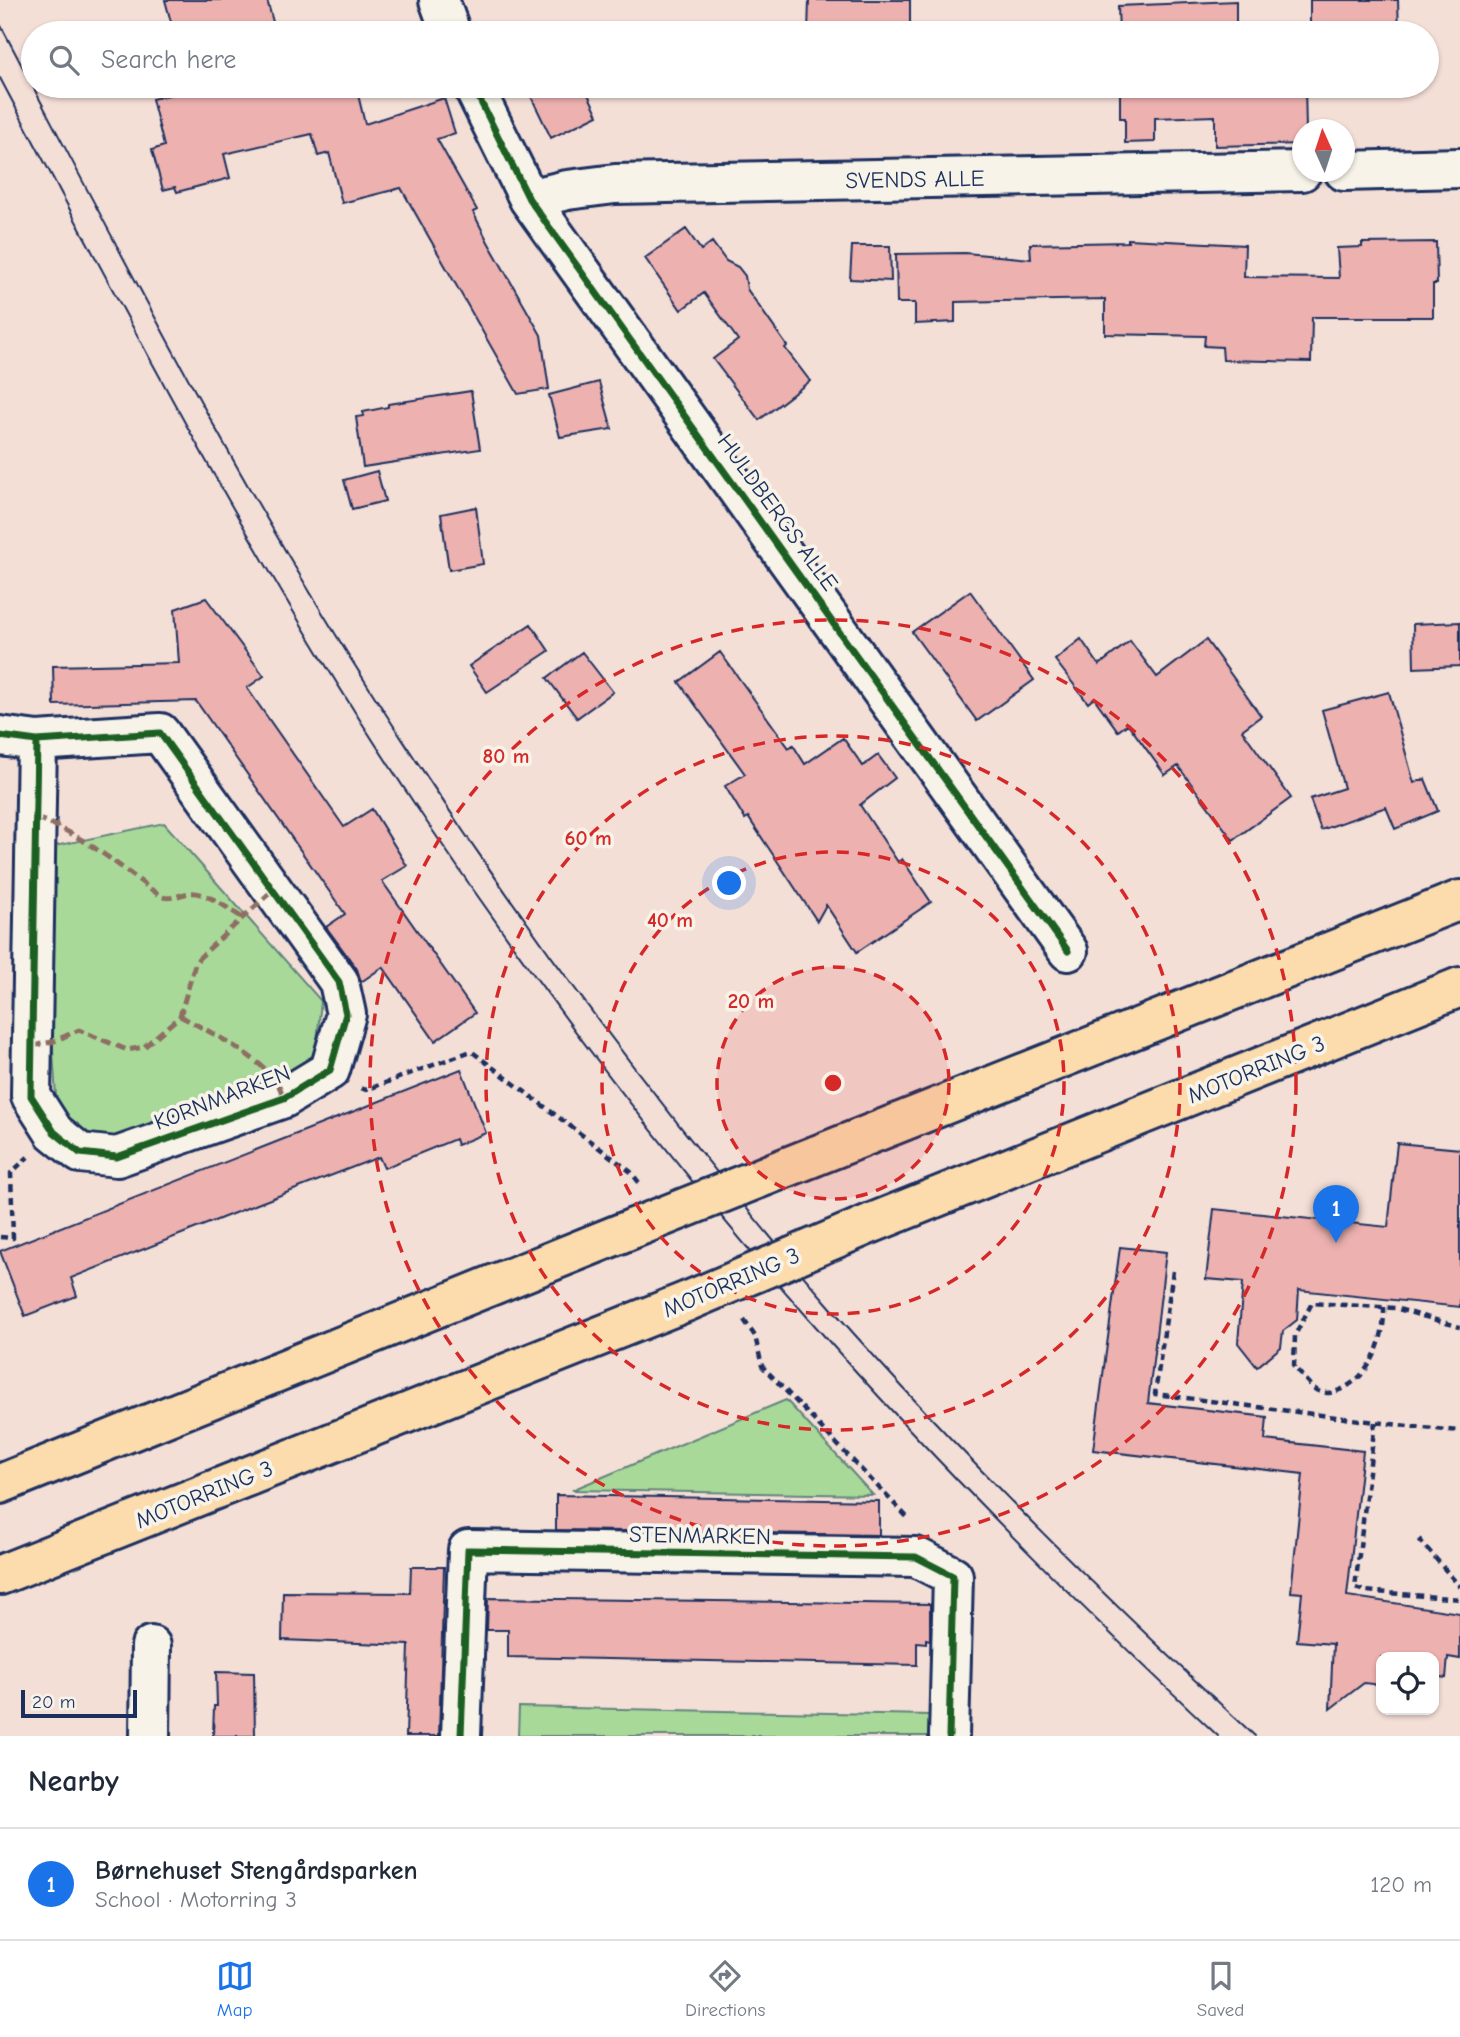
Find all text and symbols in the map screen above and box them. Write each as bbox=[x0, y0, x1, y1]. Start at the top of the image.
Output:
search box bbox=[21, 21, 1439, 98]
icon: search bbox=[45, 41, 83, 79]
text: Search here bbox=[101, 45, 236, 75]
north arrow bbox=[1292, 119, 1355, 182]
street label: SVENDS ALLE bbox=[845, 165, 985, 194]
street label: HULDBERGS ALLE bbox=[712, 429, 844, 596]
text: 80 m bbox=[483, 744, 529, 768]
text: 60 m bbox=[564, 826, 612, 850]
your location bbox=[712, 866, 746, 900]
text: 40 m bbox=[647, 908, 693, 932]
text: 20 m bbox=[728, 989, 774, 1013]
street label: MOTORRING 3 bbox=[1184, 1030, 1329, 1109]
street label: KORNMARKEN bbox=[150, 1059, 294, 1136]
centre of rings bbox=[821, 1071, 845, 1095]
pin: 1 bbox=[1313, 1185, 1359, 1243]
street label: MOTORRING 3 bbox=[659, 1242, 804, 1323]
street label: MOTORRING 3 bbox=[132, 1455, 277, 1534]
street label: STENMARKEN bbox=[629, 1521, 771, 1550]
map controls bbox=[1376, 1652, 1439, 1715]
button: locate bbox=[1376, 1652, 1439, 1715]
scale bar bbox=[21, 1687, 136, 1719]
text: 20 m bbox=[32, 1691, 76, 1713]
text: Nearby bbox=[28, 1764, 119, 1799]
text: Børnehuset Stengårdsparken bbox=[95, 1856, 418, 1886]
text: 1 bbox=[46, 1871, 56, 1898]
text: 120 m bbox=[1370, 1871, 1432, 1898]
text: School · Motorring 3 bbox=[95, 1886, 297, 1913]
tab: Map bbox=[216, 1957, 254, 2021]
tab: Directions bbox=[685, 1957, 765, 2021]
tab: Saved bbox=[1197, 1957, 1244, 2021]

